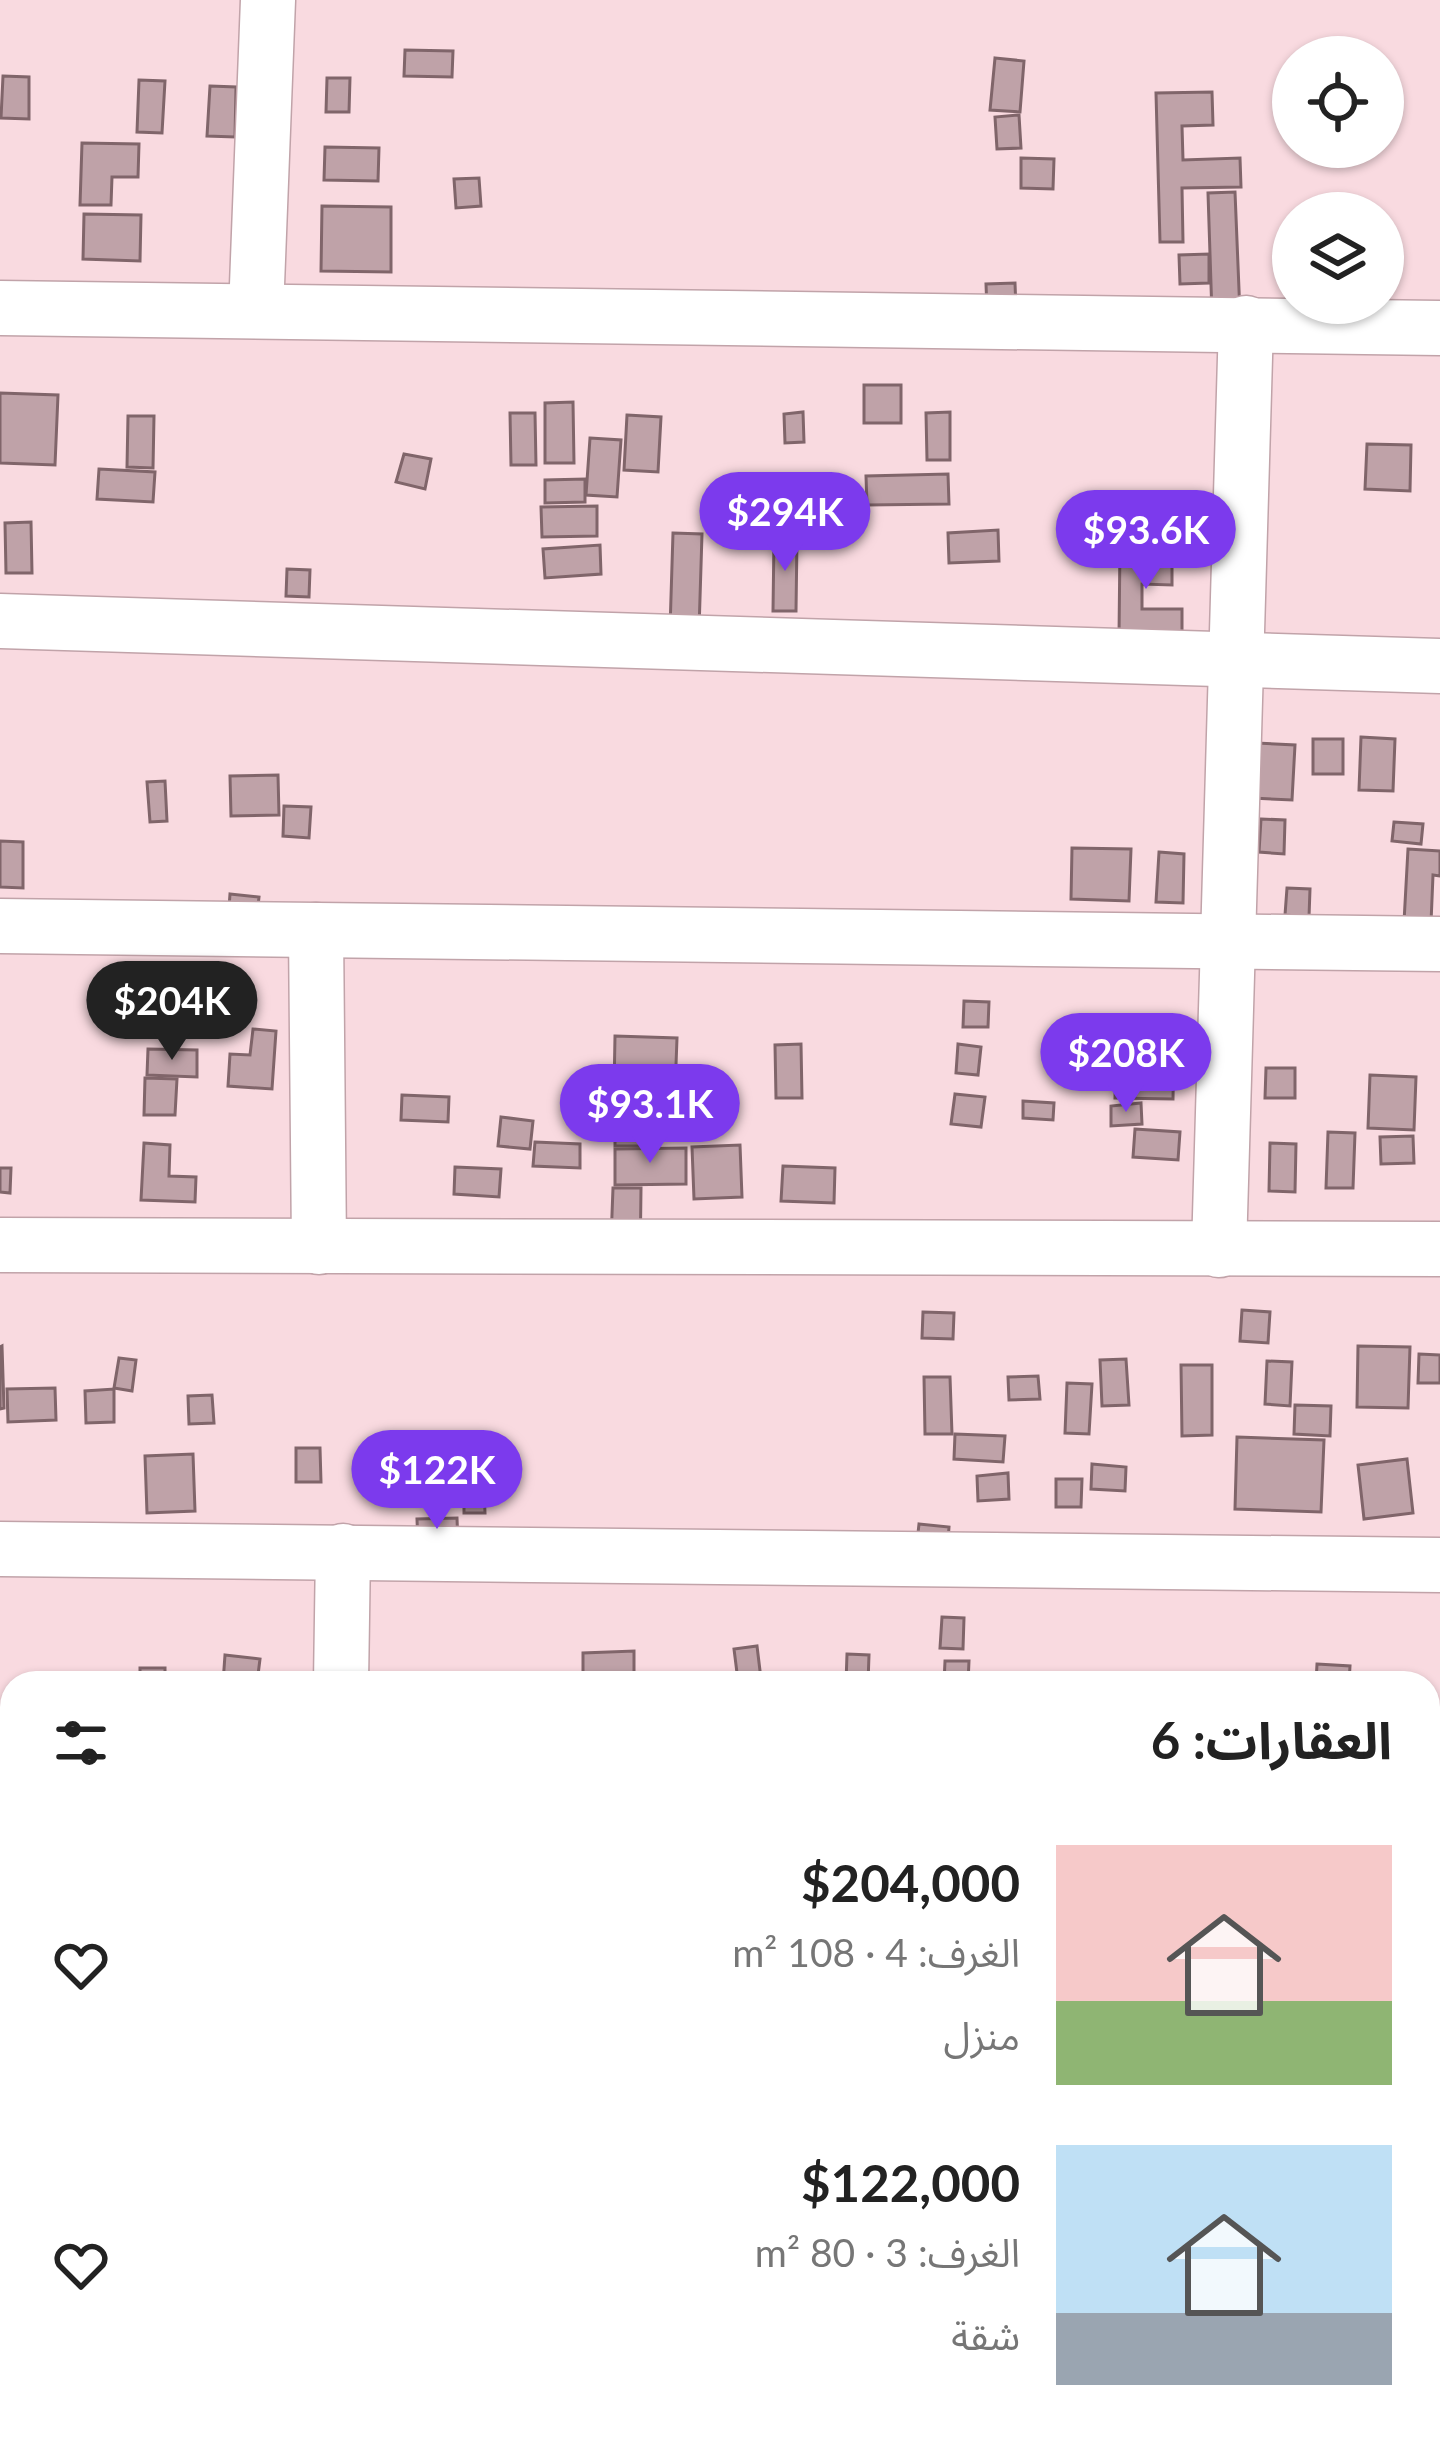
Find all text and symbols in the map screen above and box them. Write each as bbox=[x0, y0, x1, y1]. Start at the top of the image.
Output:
map controls bbox=[1272, 36, 1404, 324]
button: locate bbox=[1272, 36, 1404, 168]
button: layers bbox=[1272, 192, 1404, 324]
pin: $294K bbox=[701, 472, 869, 574]
text: $294K bbox=[726, 488, 844, 534]
pin: $93.6K bbox=[1048, 490, 1244, 592]
text: $93.6K bbox=[1083, 506, 1209, 552]
pin: $204K bbox=[88, 961, 256, 1063]
text: $204K bbox=[113, 977, 231, 1023]
pin: $208K bbox=[1042, 1013, 1210, 1115]
text: $208K bbox=[1067, 1029, 1185, 1075]
pin: $93.1K bbox=[552, 1064, 748, 1166]
text: $93.1K bbox=[587, 1080, 713, 1126]
pin: $122K bbox=[353, 1430, 521, 1532]
text: $122K bbox=[378, 1446, 496, 1492]
text: العقارات: 6 bbox=[1151, 1709, 1392, 1770]
icon: filters bbox=[48, 1710, 114, 1776]
text: $204,000 bbox=[801, 1852, 1020, 1913]
icon: home bbox=[1152, 1893, 1296, 2037]
text: الغرف: 4 · 108 m² bbox=[732, 1929, 1020, 1975]
icon: heart bbox=[48, 1932, 114, 1998]
text: منزل bbox=[944, 2012, 1020, 2058]
text: $122,000 bbox=[801, 2152, 1020, 2213]
icon: home bbox=[1152, 2193, 1296, 2337]
text: الغرف: 3 · 80 m² bbox=[755, 2229, 1020, 2275]
icon: heart bbox=[48, 2232, 114, 2298]
text: شقة bbox=[951, 2312, 1020, 2358]

